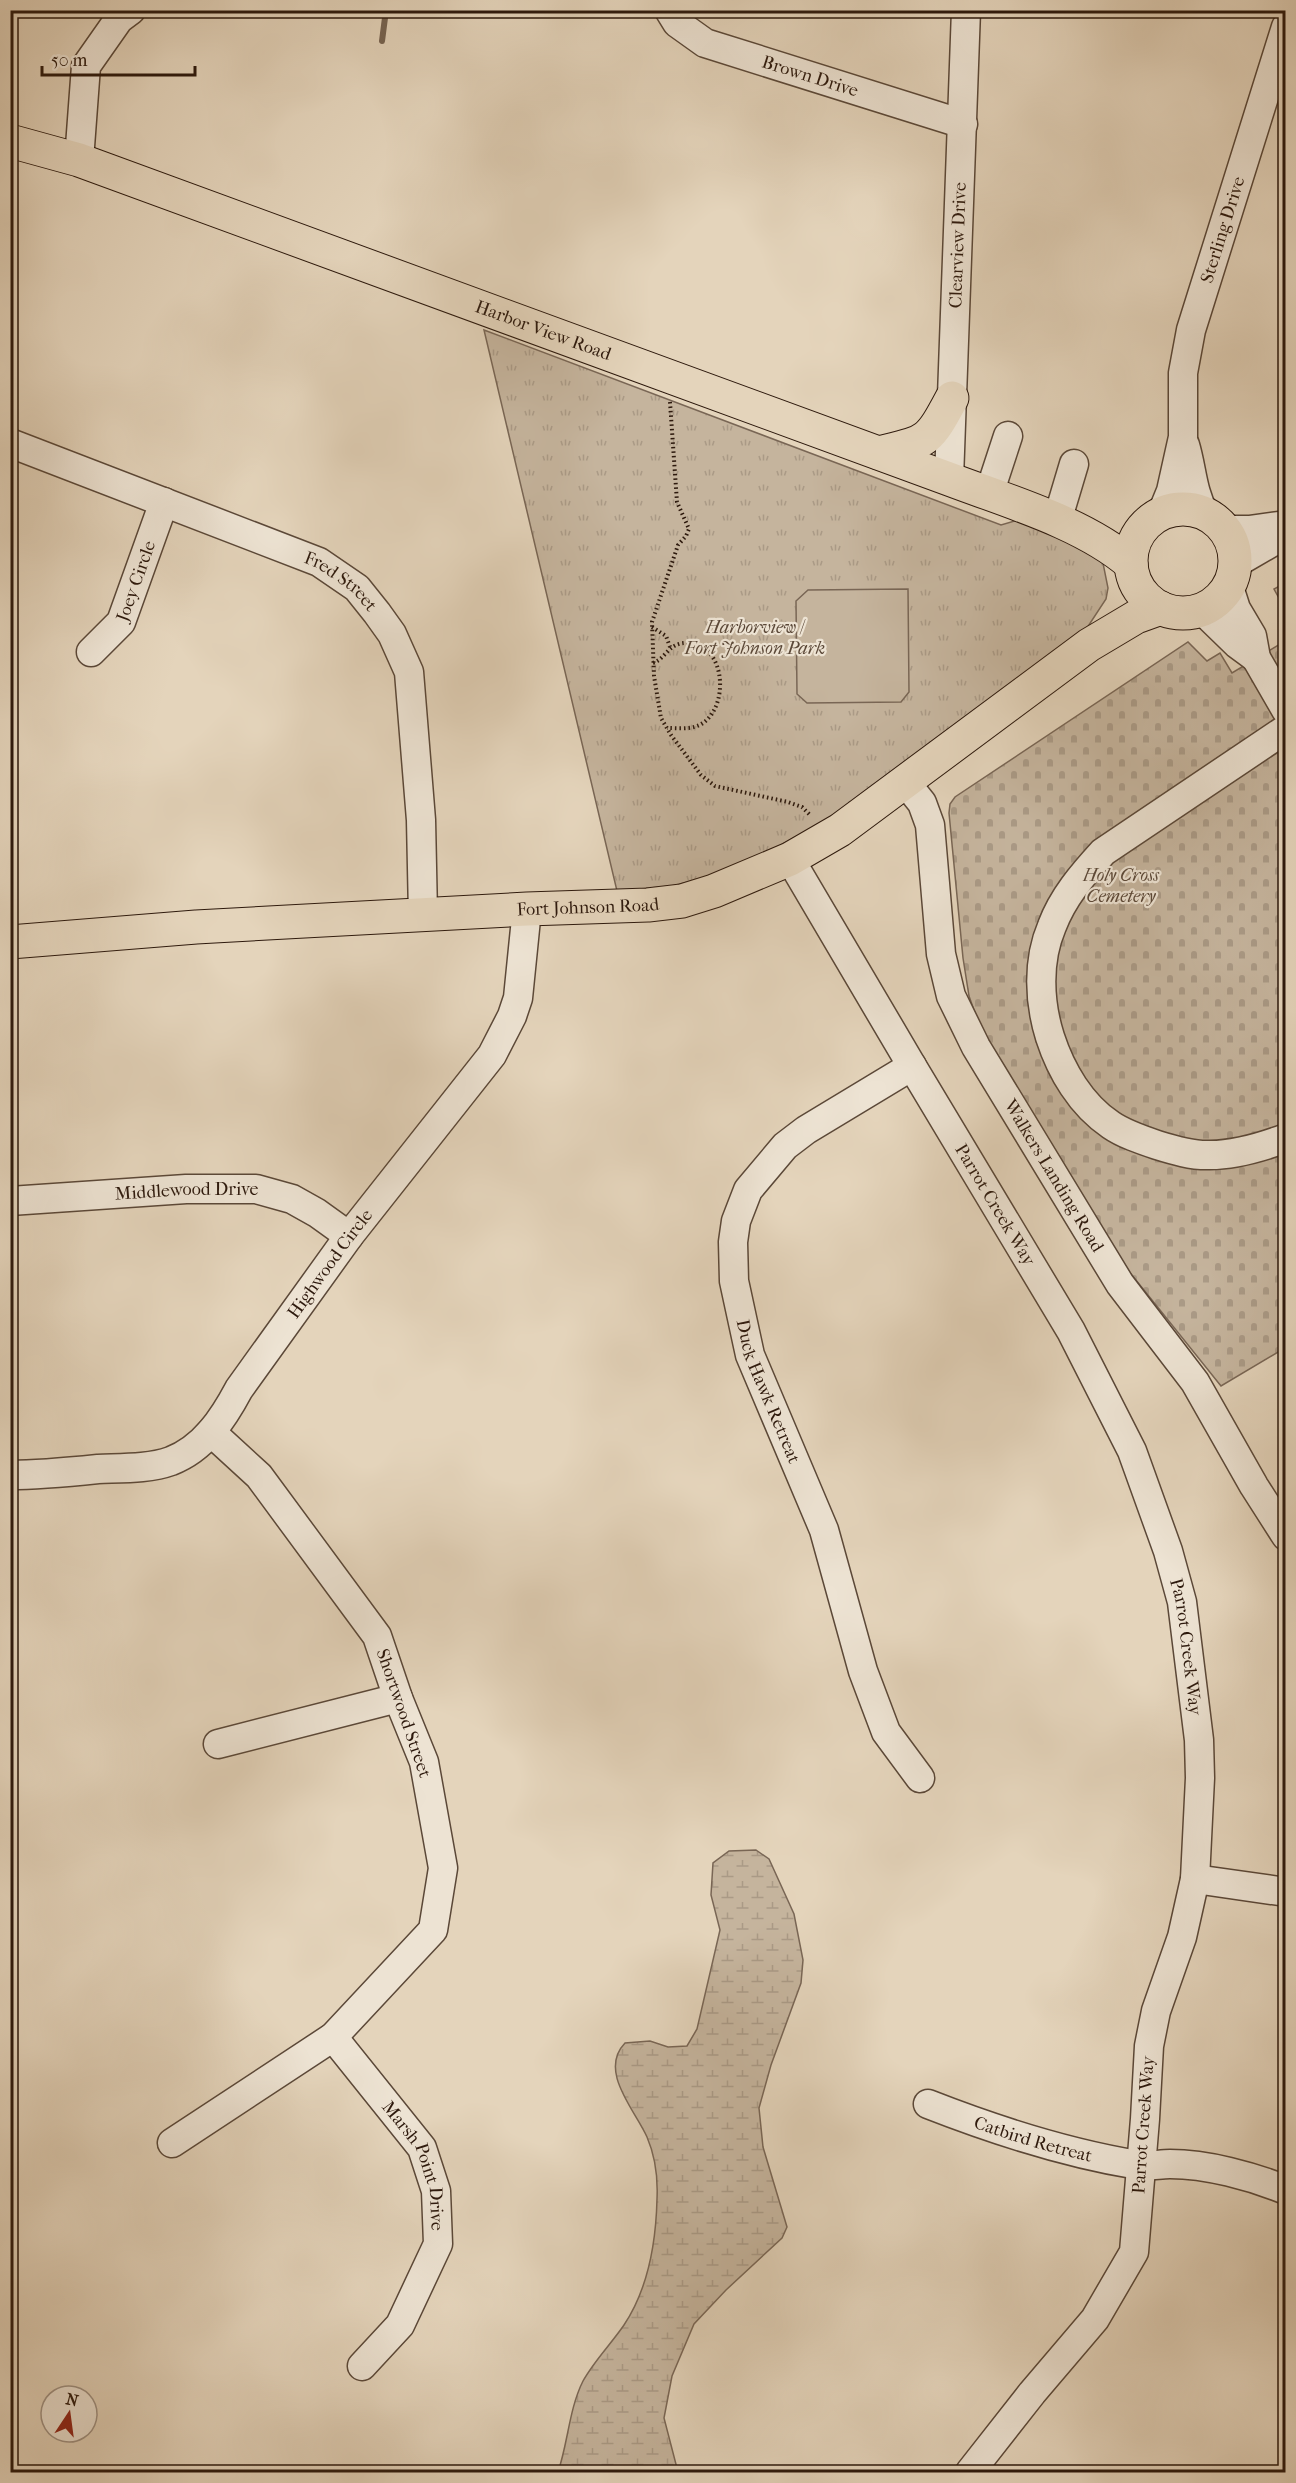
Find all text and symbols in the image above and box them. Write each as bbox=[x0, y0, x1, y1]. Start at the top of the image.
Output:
scale bar bbox=[42, 39, 195, 77]
text: 50 m bbox=[51, 50, 88, 71]
street label: Brown Drive bbox=[759, 52, 861, 102]
street label: Sterling Drive bbox=[1196, 174, 1250, 286]
street label: Clearview Drive bbox=[945, 182, 971, 309]
street label: Harbor View Road bbox=[472, 296, 614, 365]
street label: Joey Circle bbox=[111, 538, 160, 626]
street label: Fred Street bbox=[301, 547, 382, 616]
park label: Harborview / Fort Johnson Park bbox=[684, 617, 825, 659]
park label: Holy Cross Cemetery bbox=[1082, 865, 1160, 907]
street label: Fort Johnson Road bbox=[516, 894, 661, 921]
street label: Walkers Landing Road bbox=[999, 1095, 1108, 1256]
street label: Parrot Creek Way bbox=[950, 1140, 1040, 1271]
street label: Middlewood Drive bbox=[114, 1179, 259, 1205]
street label: Highwood Circle bbox=[283, 1205, 377, 1323]
street label: Duck Hawk Retreat bbox=[732, 1317, 805, 1467]
street label: Parrot Creek Way bbox=[1165, 1576, 1206, 1718]
street label: Shortwood Street bbox=[372, 1646, 436, 1781]
street label: Parrot Creek Way bbox=[1128, 2054, 1159, 2195]
street label: Marsh Point Drive bbox=[377, 2097, 447, 2231]
street label: Catbird Retreat bbox=[971, 2112, 1095, 2167]
north arrow bbox=[39, 2384, 99, 2444]
text: N bbox=[64, 2389, 81, 2411]

